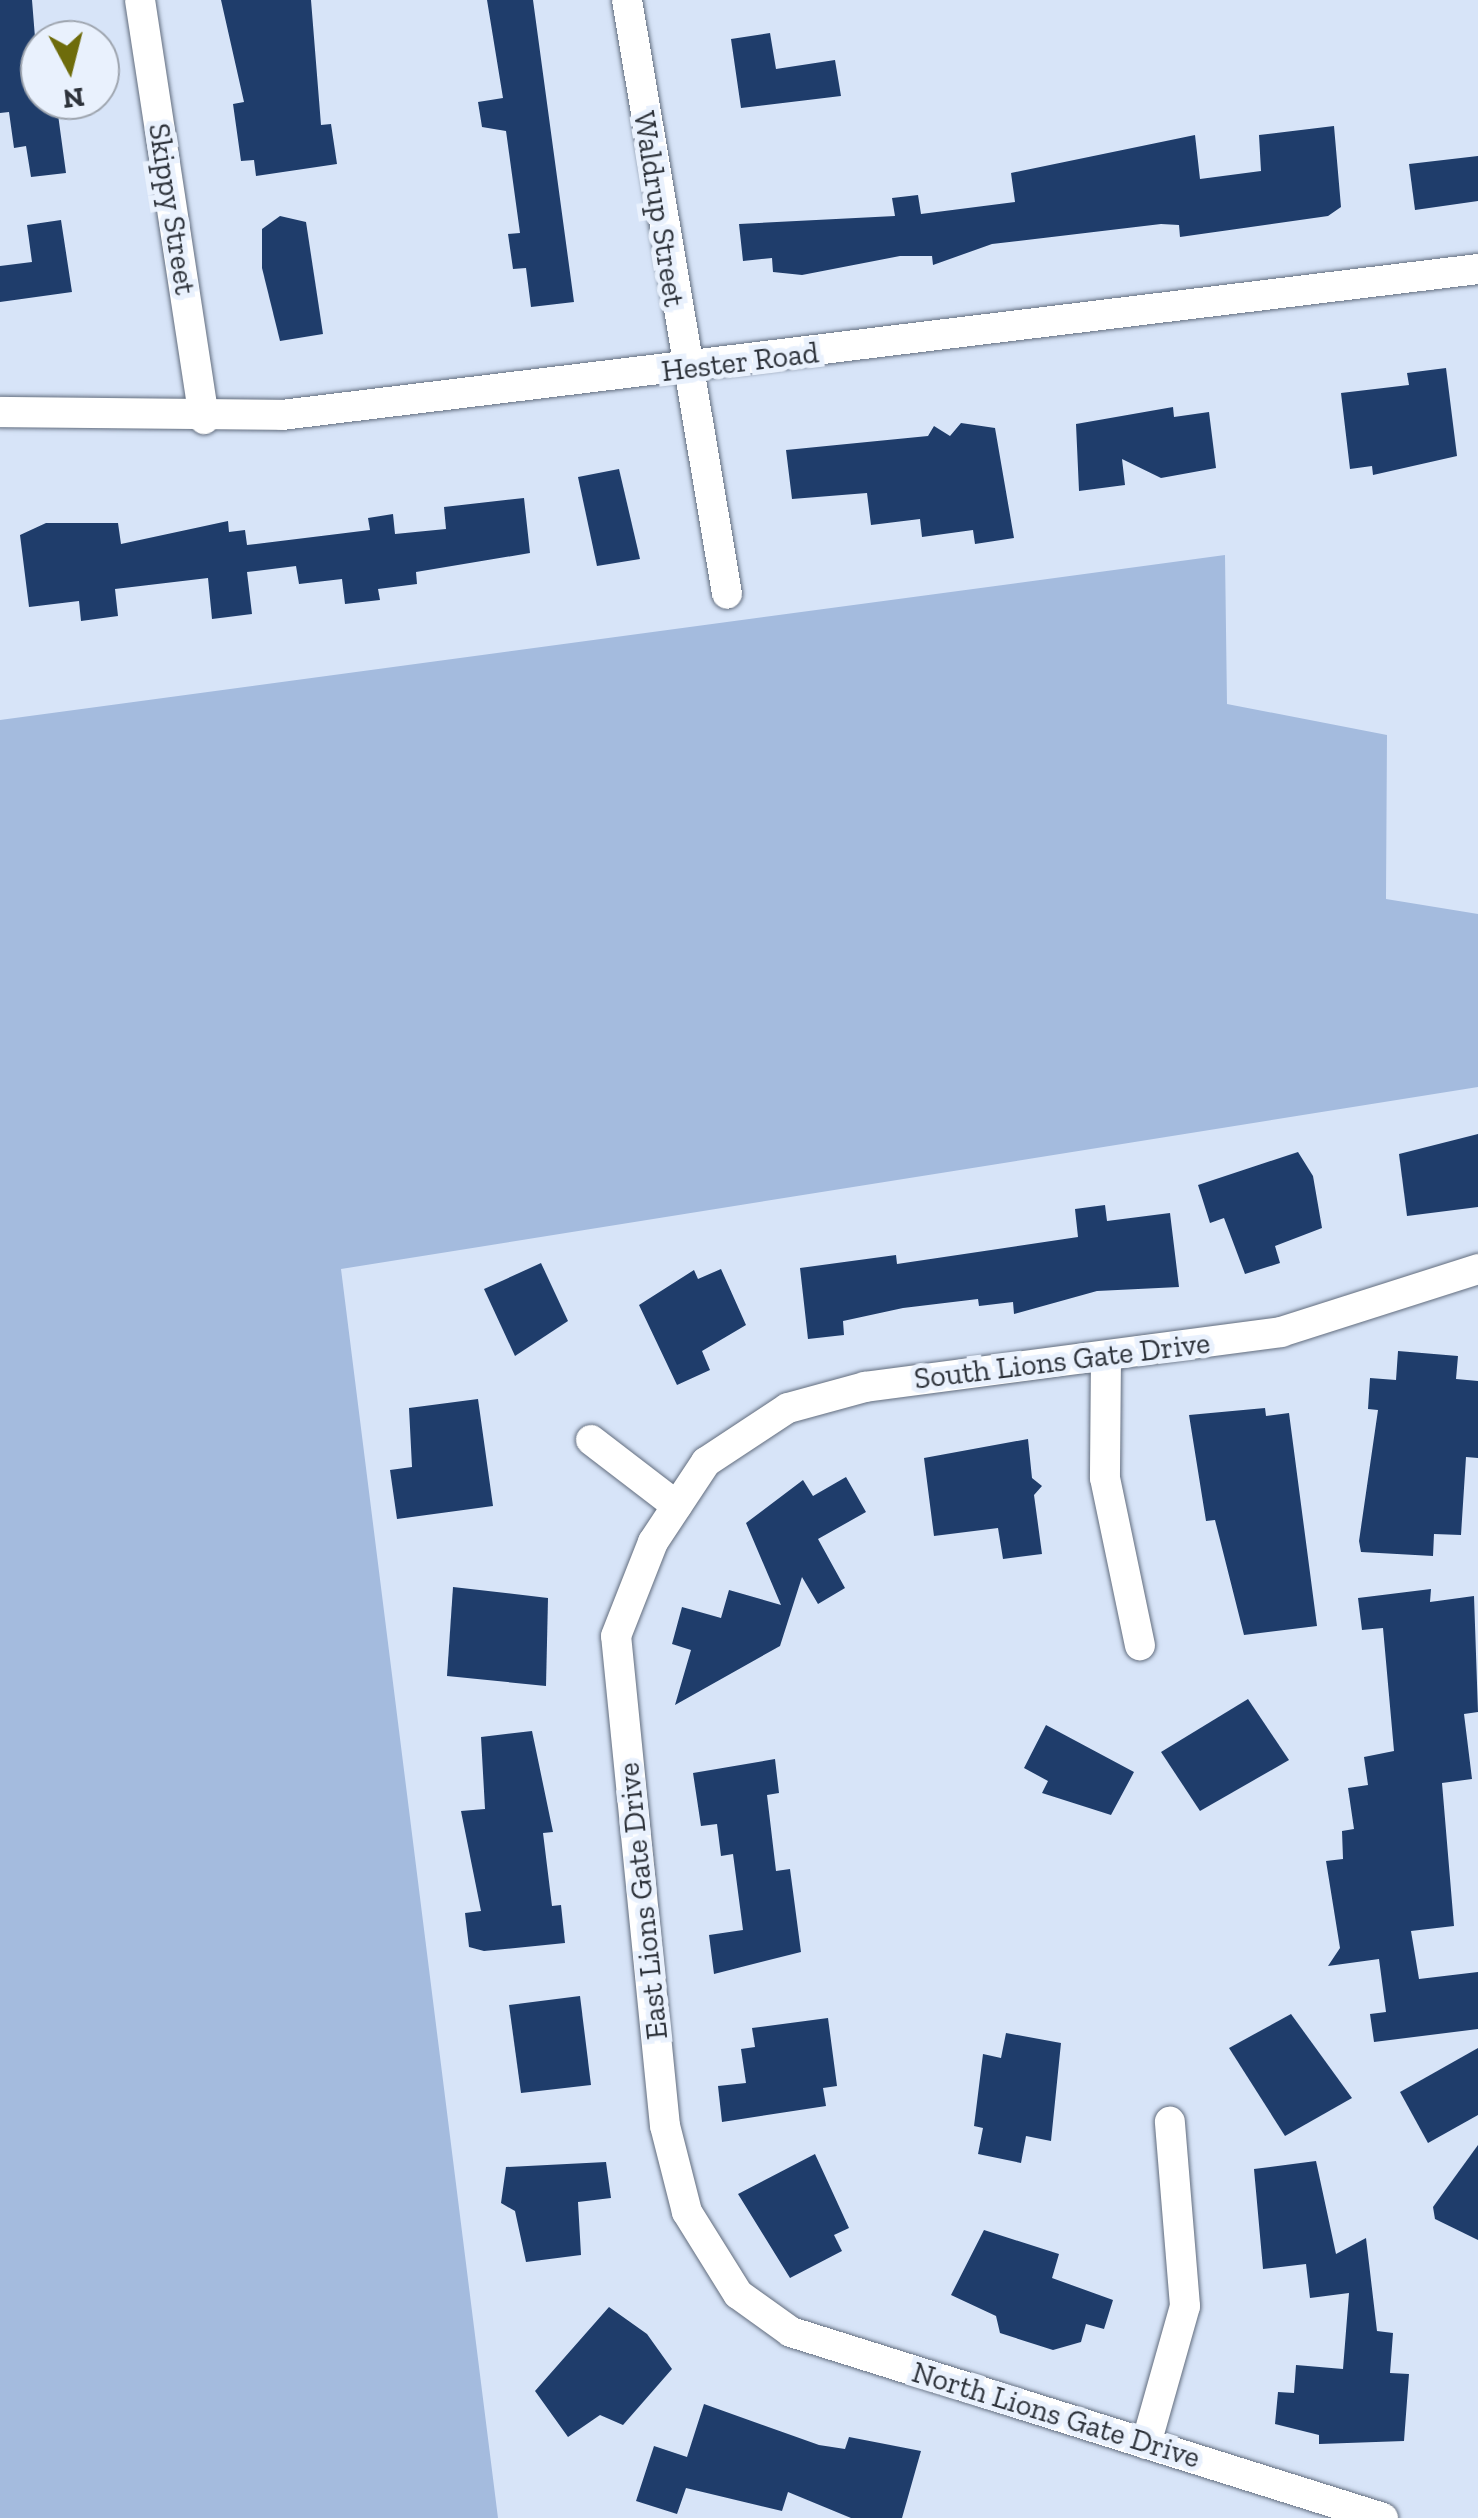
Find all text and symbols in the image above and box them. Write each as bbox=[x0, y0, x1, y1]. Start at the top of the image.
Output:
north arrow bbox=[20, 20, 120, 120]
text: N bbox=[61, 81, 86, 116]
street label: Waldrup Street bbox=[626, 109, 692, 309]
street label: Skippy Street bbox=[141, 120, 203, 298]
street label: Hester Road bbox=[659, 334, 821, 390]
street label: South Lions Gate Drive bbox=[912, 1325, 1212, 1397]
street label: East Lions Gate Drive bbox=[611, 1761, 675, 2041]
street label: North Lions Gate Drive bbox=[908, 2354, 1204, 2476]

